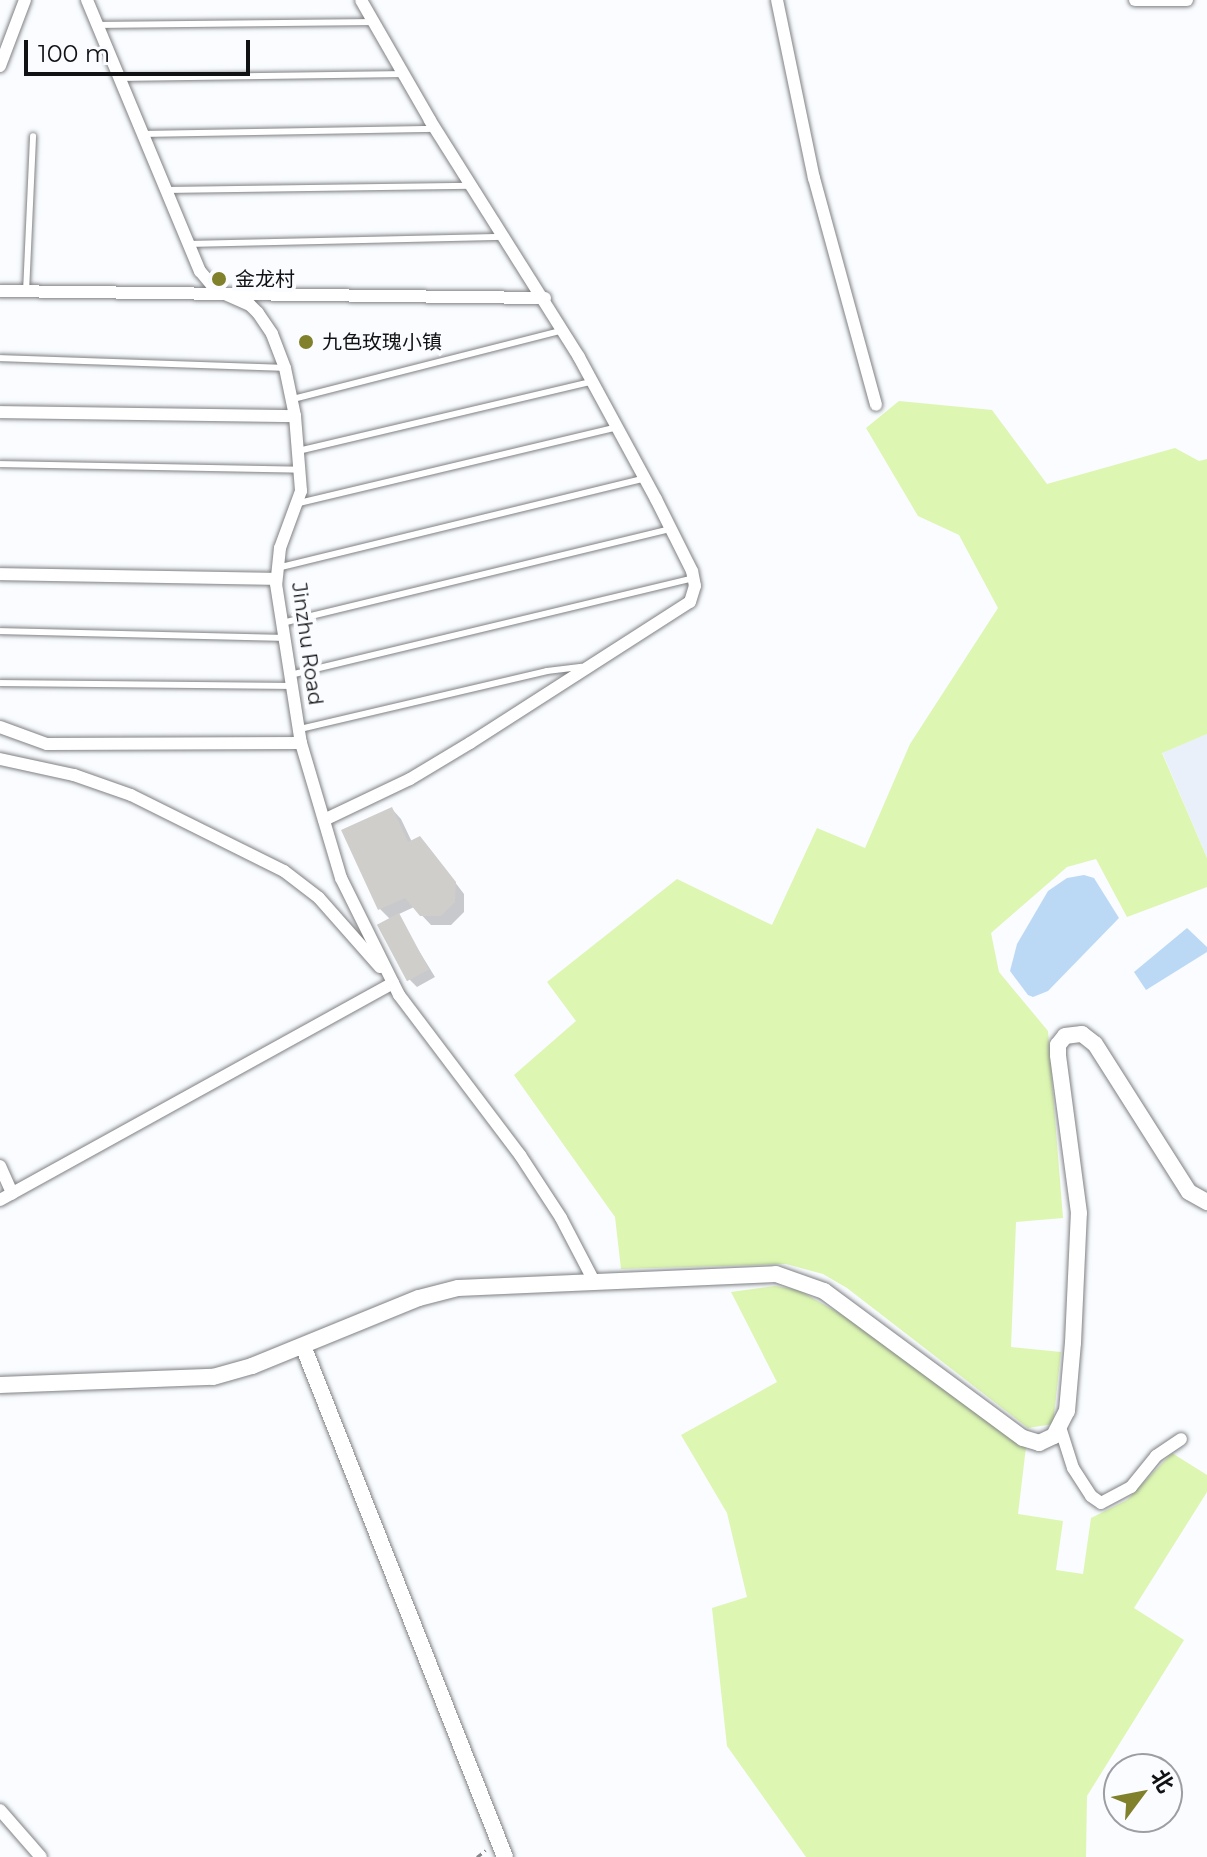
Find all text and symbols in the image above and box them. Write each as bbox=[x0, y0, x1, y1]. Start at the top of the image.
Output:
scale bar bbox=[28, 24, 254, 74]
text: 100 m bbox=[38, 39, 110, 68]
place label: 金龙村 bbox=[235, 267, 295, 291]
marker: 金龙村 bbox=[210, 270, 228, 288]
place label: 九色玫瑰小镇 bbox=[322, 330, 442, 354]
marker: 九色玫瑰小镇 bbox=[297, 333, 315, 351]
street label: Jinzhu Road bbox=[287, 581, 327, 707]
north arrow bbox=[1103, 1753, 1183, 1833]
text: 北 bbox=[1145, 1765, 1179, 1798]

